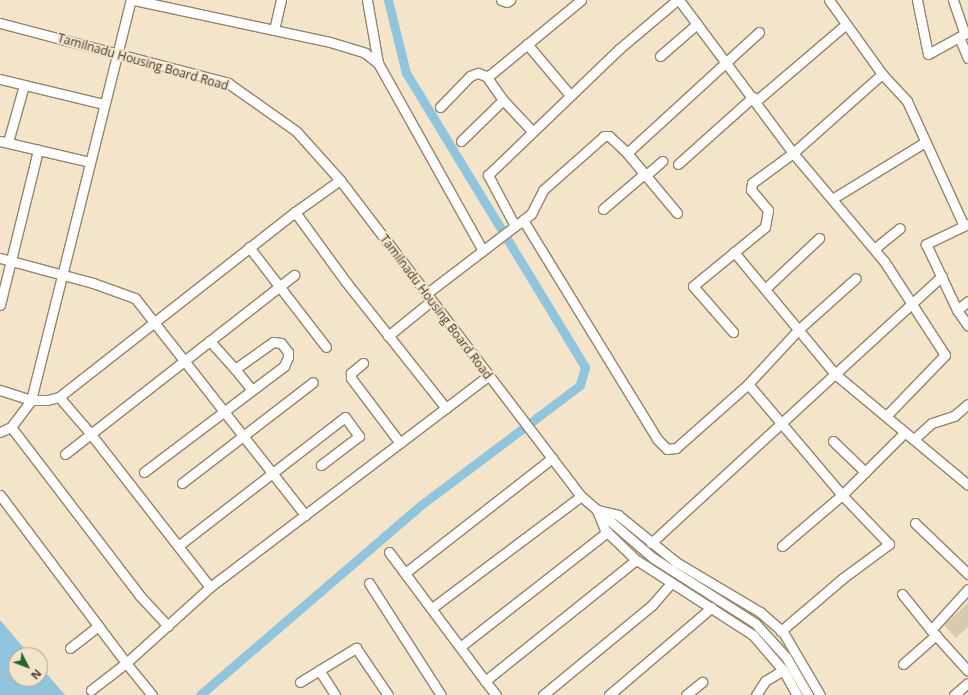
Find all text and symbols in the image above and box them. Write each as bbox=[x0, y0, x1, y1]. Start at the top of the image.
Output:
street label: Tamilnadu Housing Board Road bbox=[56, 31, 230, 93]
street label: Tamilnadu Housing Board Road bbox=[377, 232, 495, 382]
north arrow bbox=[8, 647, 48, 687]
text: N bbox=[28, 666, 45, 683]

